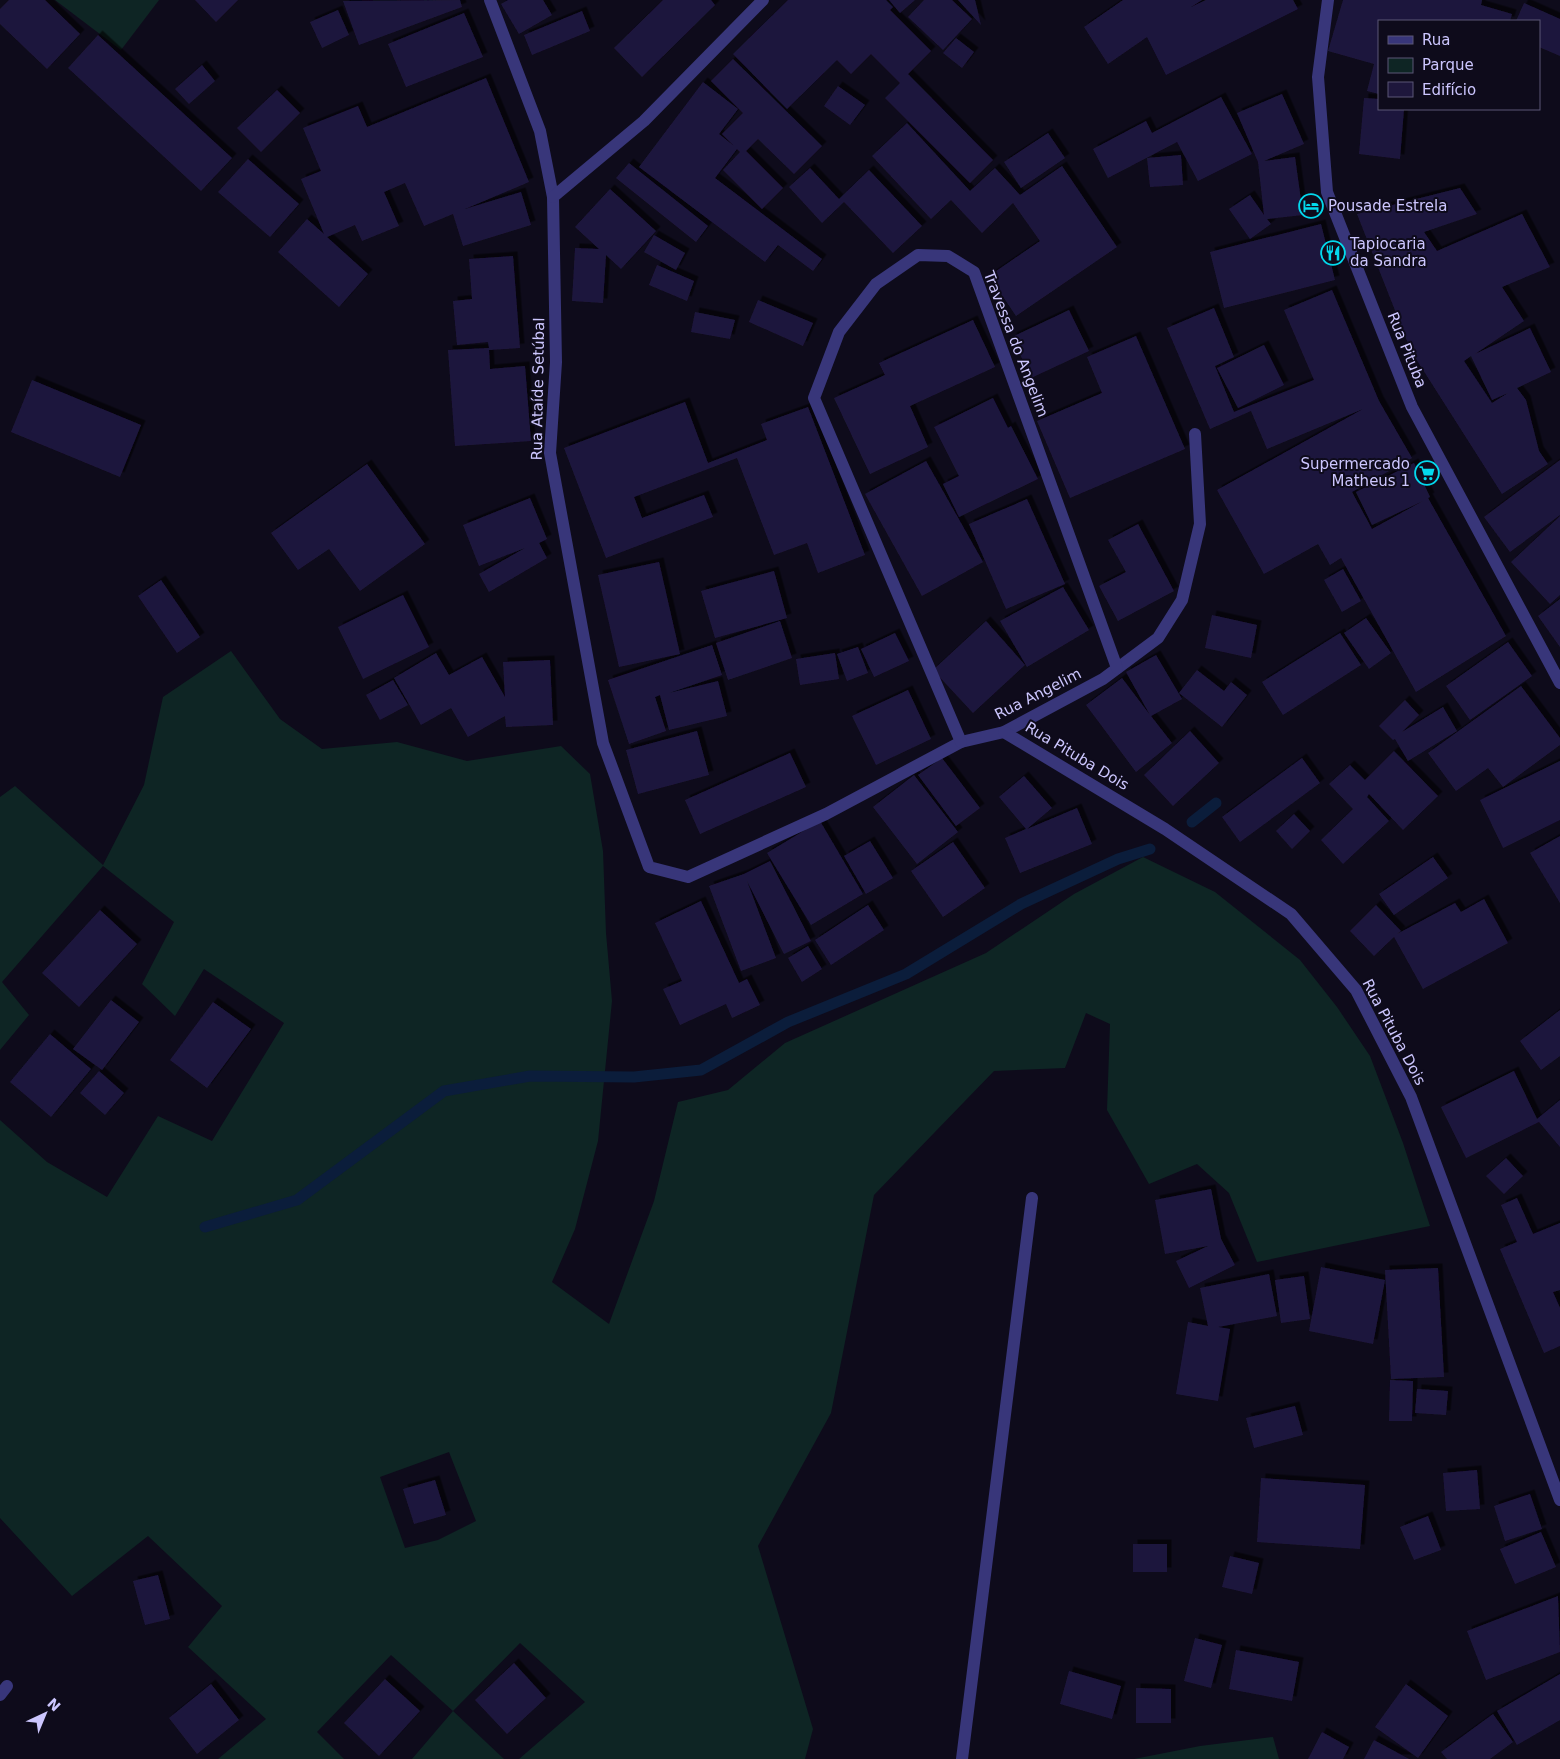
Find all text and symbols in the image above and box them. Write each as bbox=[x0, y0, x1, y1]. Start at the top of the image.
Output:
legend bbox=[1378, 20, 1540, 110]
text: Rua bbox=[1422, 31, 1450, 49]
text: Parque bbox=[1422, 56, 1474, 74]
text: Edifício bbox=[1422, 81, 1476, 99]
hotel icon: Pousade Estrela bbox=[1298, 193, 1324, 219]
place label: Pousade Estrela bbox=[1328, 197, 1447, 215]
place label: Tapiocaria da Sandra bbox=[1349, 235, 1427, 270]
restaurant icon: Tapiocaria da Sandra bbox=[1320, 240, 1346, 266]
street label: Travessa do Angelim bbox=[979, 268, 1052, 420]
street label: Rua Pituba bbox=[1384, 309, 1430, 391]
street label: Rua Ataíde Setúbal bbox=[528, 317, 548, 461]
place label: Supermercado Matheus 1 bbox=[1301, 455, 1410, 490]
supermarket icon: Supermercado Matheus 1 bbox=[1414, 460, 1440, 486]
street label: Rua Angelim bbox=[992, 664, 1084, 724]
street label: Rua Pituba Dois bbox=[1022, 718, 1132, 794]
street label: Rua Pituba Dois bbox=[1358, 976, 1430, 1088]
north arrow bbox=[20, 1689, 70, 1739]
text: N bbox=[44, 1695, 64, 1714]

